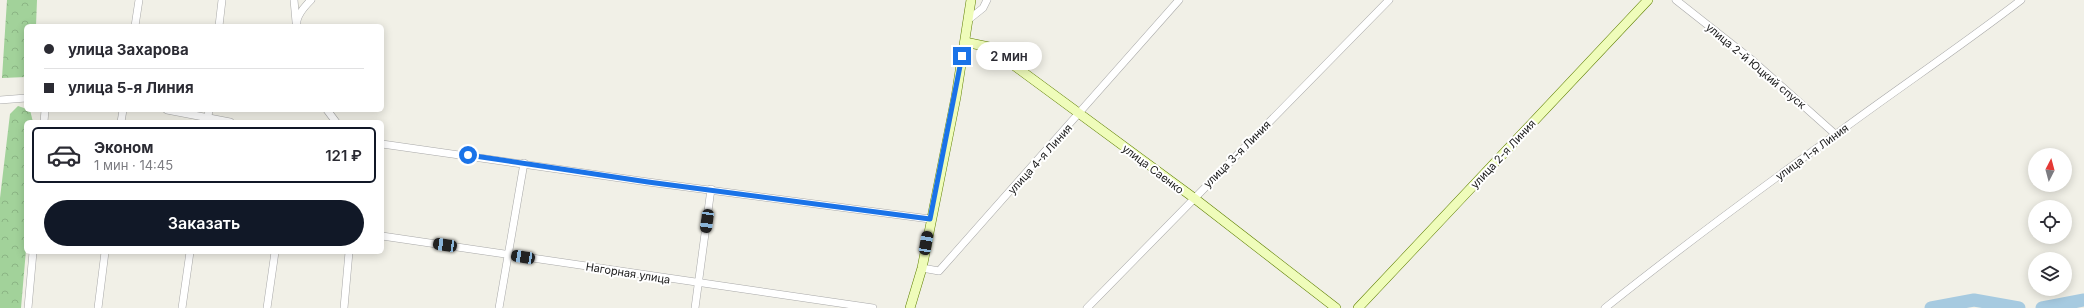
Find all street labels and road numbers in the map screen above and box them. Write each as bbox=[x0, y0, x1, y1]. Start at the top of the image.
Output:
street label: улица 2-й Юцкий спуск bbox=[1703, 20, 1809, 112]
street label: улица 3-я Линия bbox=[1200, 117, 1274, 191]
street label: улица 2-я Линия bbox=[1467, 117, 1539, 191]
street label: улица 4-я Линия bbox=[1005, 121, 1075, 197]
street label: улица 1-я Линия bbox=[1773, 121, 1851, 183]
street label: улица Саенко bbox=[1119, 141, 1187, 197]
street label: Нагорная улица bbox=[585, 259, 671, 287]

